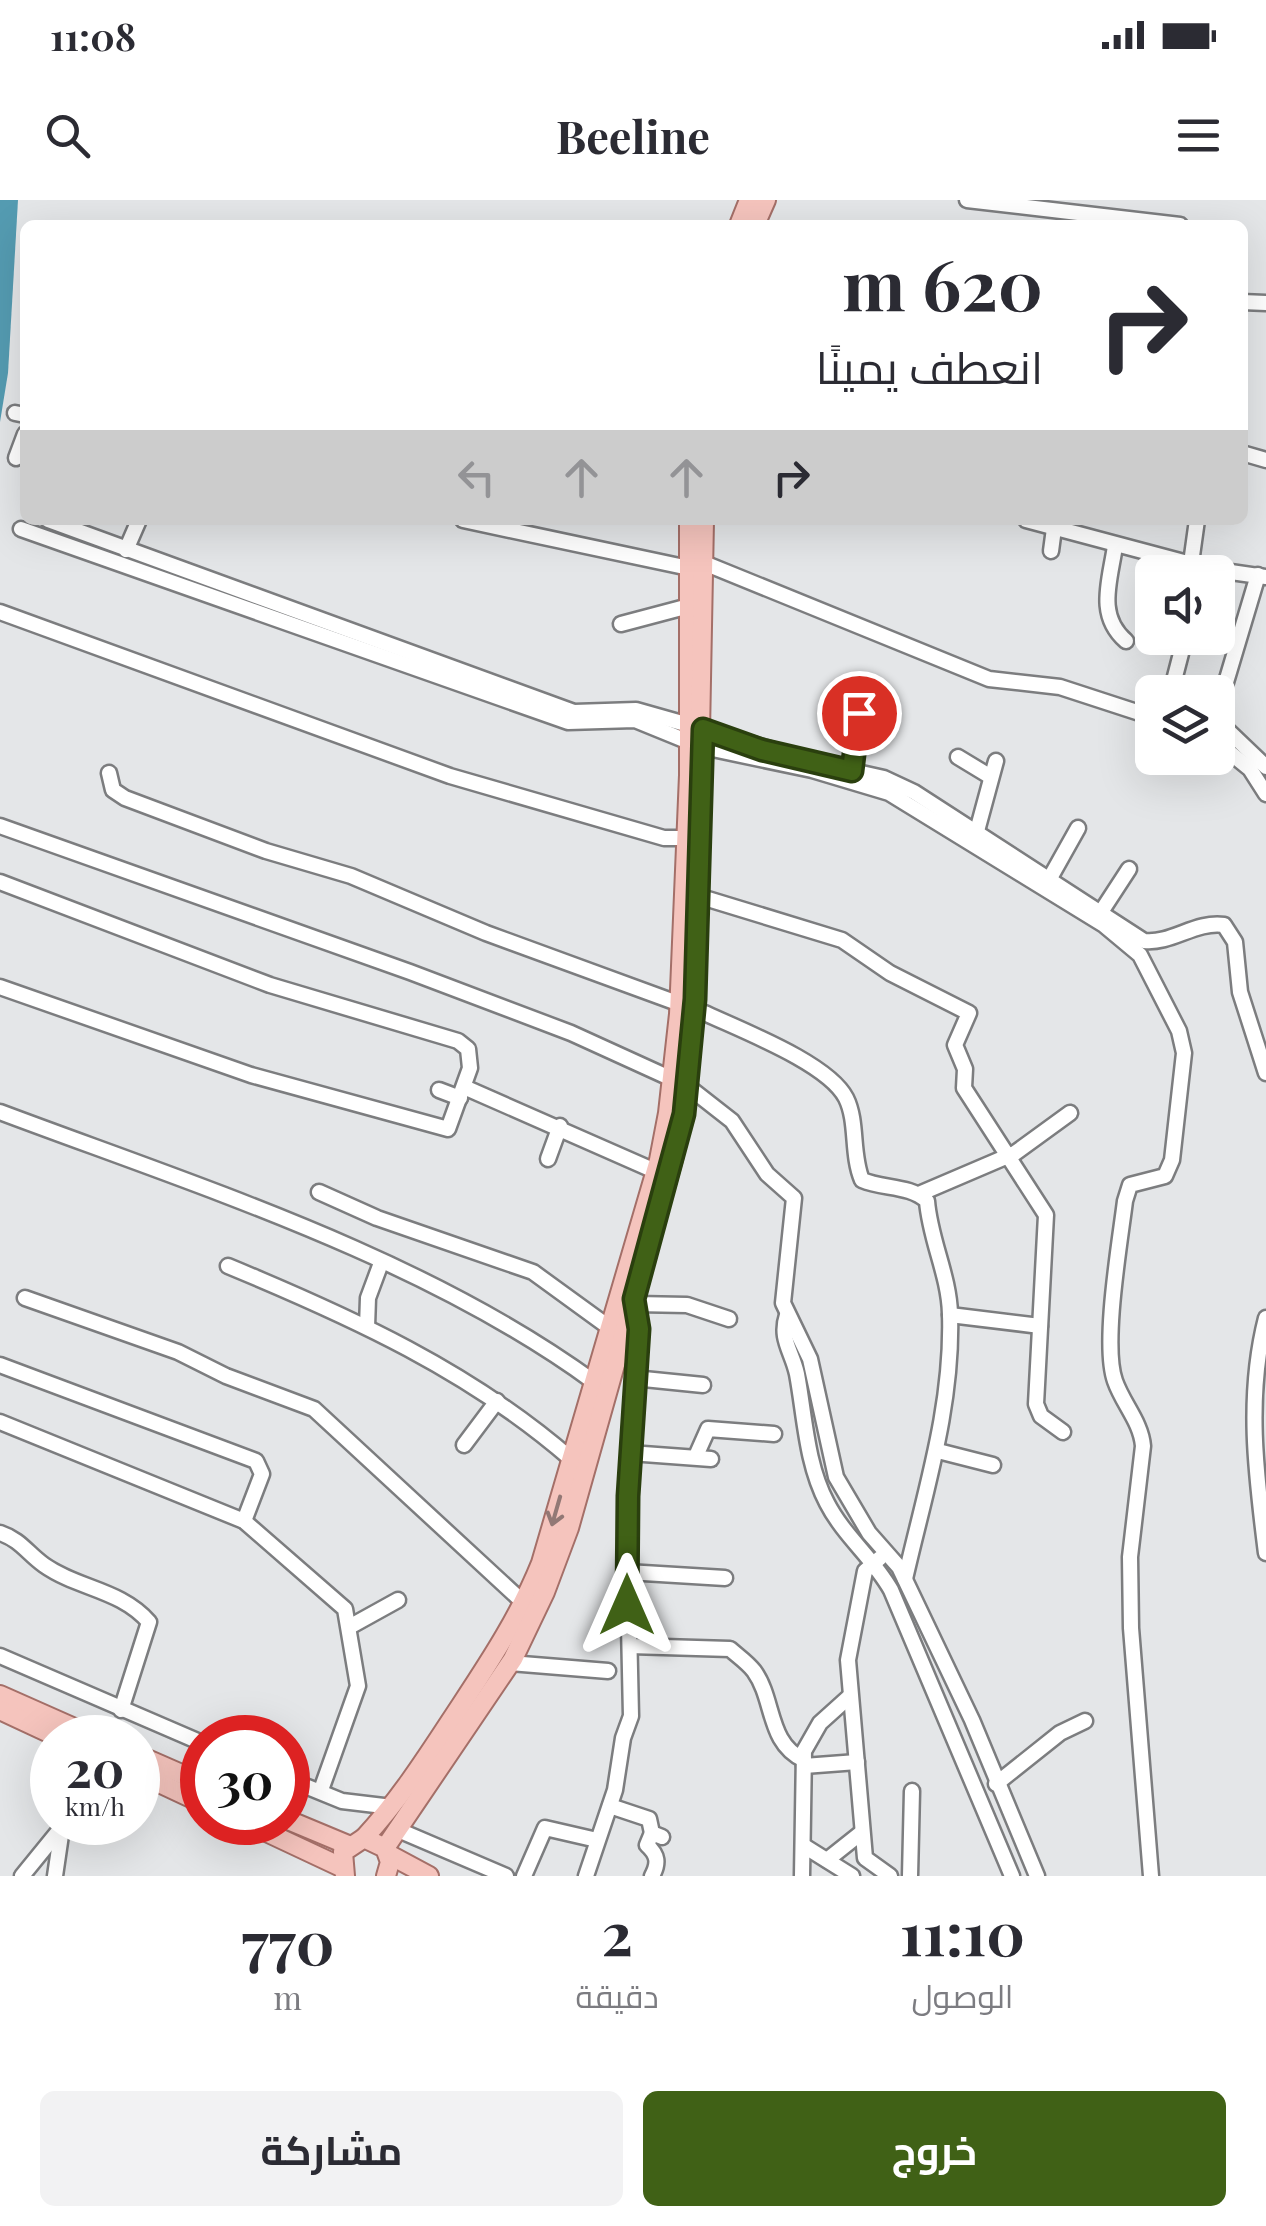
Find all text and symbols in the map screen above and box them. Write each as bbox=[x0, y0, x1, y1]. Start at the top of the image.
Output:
text: 11:08 bbox=[50, 10, 136, 61]
text: Beeline bbox=[556, 105, 710, 165]
icon: search bbox=[40, 108, 95, 163]
icon: menu bbox=[1171, 108, 1226, 163]
text: 620 m bbox=[842, 235, 1043, 329]
icon: right bbox=[1078, 260, 1208, 390]
text: انعطف يمينًا bbox=[816, 335, 1043, 395]
icon: left bbox=[449, 450, 504, 505]
icon: ahead bbox=[554, 450, 609, 505]
icon: ahead bbox=[659, 450, 714, 505]
icon: right bbox=[764, 450, 819, 505]
map controls bbox=[1135, 555, 1235, 775]
button: sound bbox=[1135, 555, 1235, 655]
pin bbox=[817, 671, 902, 756]
button: layers bbox=[1135, 675, 1235, 775]
icon: arrive bbox=[832, 686, 887, 741]
one-way arrow bbox=[546, 1495, 564, 1526]
position arrow bbox=[575, 1553, 679, 1657]
speed limit sign: 30 bbox=[180, 1715, 310, 1845]
text: 20 bbox=[66, 1734, 124, 1801]
text: km/h bbox=[65, 1789, 125, 1822]
text: 2 bbox=[601, 1891, 633, 1971]
text: 11:10 bbox=[900, 1891, 1025, 1971]
text: 770 bbox=[241, 1900, 334, 1980]
text: دقيقة bbox=[576, 1973, 659, 2016]
text: الوصول bbox=[911, 1973, 1013, 2016]
text: m bbox=[274, 1975, 302, 2018]
button: مشاركة bbox=[40, 2091, 623, 2206]
button: خروج bbox=[643, 2091, 1226, 2206]

